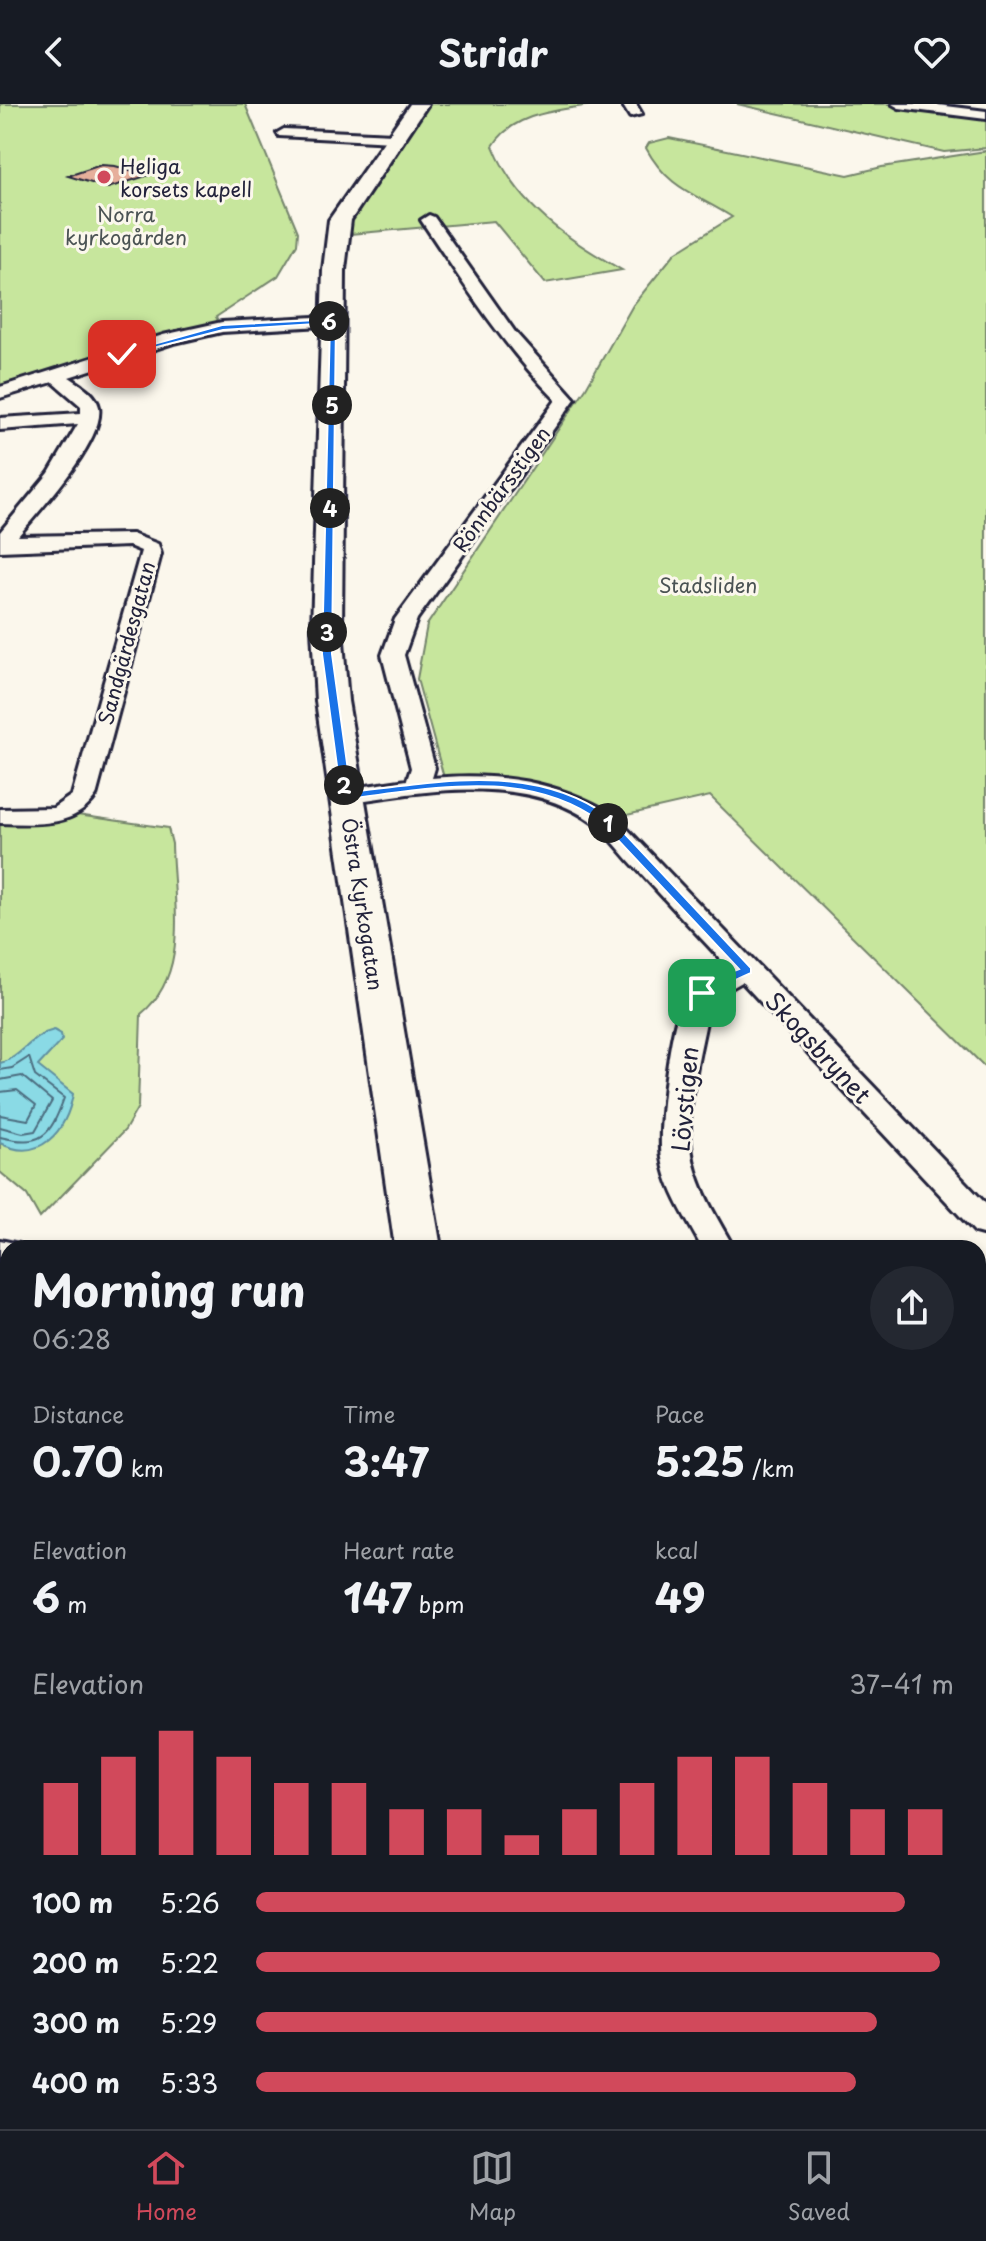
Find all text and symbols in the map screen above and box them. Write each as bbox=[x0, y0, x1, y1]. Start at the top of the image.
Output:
text: Stridr bbox=[438, 25, 548, 79]
icon: back bbox=[32, 30, 76, 74]
icon: heart bbox=[910, 30, 954, 74]
place label: Heliga korsets kapell bbox=[120, 151, 252, 204]
marker: Heliga korsets kapell bbox=[95, 168, 113, 186]
park label: Norra kyrkogården bbox=[65, 199, 187, 252]
pin: 6 bbox=[309, 301, 349, 341]
text: 6 bbox=[321, 304, 337, 337]
pin bbox=[88, 320, 156, 388]
icon: check bbox=[100, 332, 144, 376]
pin: 5 bbox=[312, 385, 352, 425]
text: 5 bbox=[325, 388, 339, 421]
street label: Rönnbärsstigen bbox=[445, 420, 557, 558]
pin: 4 bbox=[310, 488, 350, 528]
text: 4 bbox=[323, 491, 337, 524]
street label: Sandgärdesgatan bbox=[90, 558, 162, 728]
park label: Stadsliden bbox=[659, 570, 757, 600]
pin: 3 bbox=[307, 612, 347, 652]
text: 3 bbox=[320, 615, 334, 648]
pin: 2 bbox=[324, 765, 364, 805]
text: 2 bbox=[336, 768, 352, 801]
pin: 1 bbox=[588, 803, 628, 843]
text: 1 bbox=[603, 806, 613, 839]
street label: Östra Kyrkogatan bbox=[335, 816, 391, 992]
pin bbox=[668, 959, 736, 1027]
icon: arrive bbox=[680, 971, 724, 1015]
street label: Skogsbrynet bbox=[758, 983, 881, 1111]
street label: Lövstigen bbox=[661, 1045, 707, 1153]
text: Morning run bbox=[32, 1256, 306, 1322]
button: share bbox=[870, 1266, 954, 1350]
text: 06:28 bbox=[32, 1319, 111, 1358]
text: Distance bbox=[32, 1397, 124, 1430]
text: Time bbox=[343, 1397, 395, 1430]
text: Pace bbox=[655, 1397, 704, 1430]
text: 0.70 bbox=[32, 1430, 123, 1491]
text: 3:47 bbox=[343, 1430, 429, 1491]
text: 5:25 bbox=[655, 1430, 745, 1491]
text: km bbox=[123, 1451, 164, 1484]
text: /km bbox=[745, 1451, 794, 1484]
text: Elevation bbox=[32, 1533, 127, 1566]
text: Heart rate bbox=[343, 1533, 454, 1566]
text: kcal bbox=[655, 1533, 699, 1566]
text: 6 bbox=[32, 1566, 60, 1627]
text: 147 bbox=[343, 1566, 412, 1627]
text: 49 bbox=[655, 1566, 706, 1627]
text: m bbox=[60, 1587, 87, 1620]
text: bpm bbox=[412, 1587, 465, 1620]
text: Elevation bbox=[32, 1664, 144, 1703]
text: 37–41 m bbox=[849, 1664, 954, 1703]
text: 100 m bbox=[32, 1883, 113, 1922]
text: 5:26 bbox=[160, 1883, 220, 1922]
text: 200 m bbox=[32, 1943, 119, 1982]
text: 5:22 bbox=[160, 1943, 219, 1982]
text: 300 m bbox=[32, 2003, 120, 2042]
text: 5:29 bbox=[160, 2003, 217, 2042]
text: 400 m bbox=[32, 2063, 120, 2102]
text: 5:33 bbox=[160, 2063, 218, 2102]
tab: Home bbox=[136, 2146, 197, 2227]
tab: Map bbox=[469, 2146, 516, 2227]
tab: Saved bbox=[788, 2146, 850, 2227]

